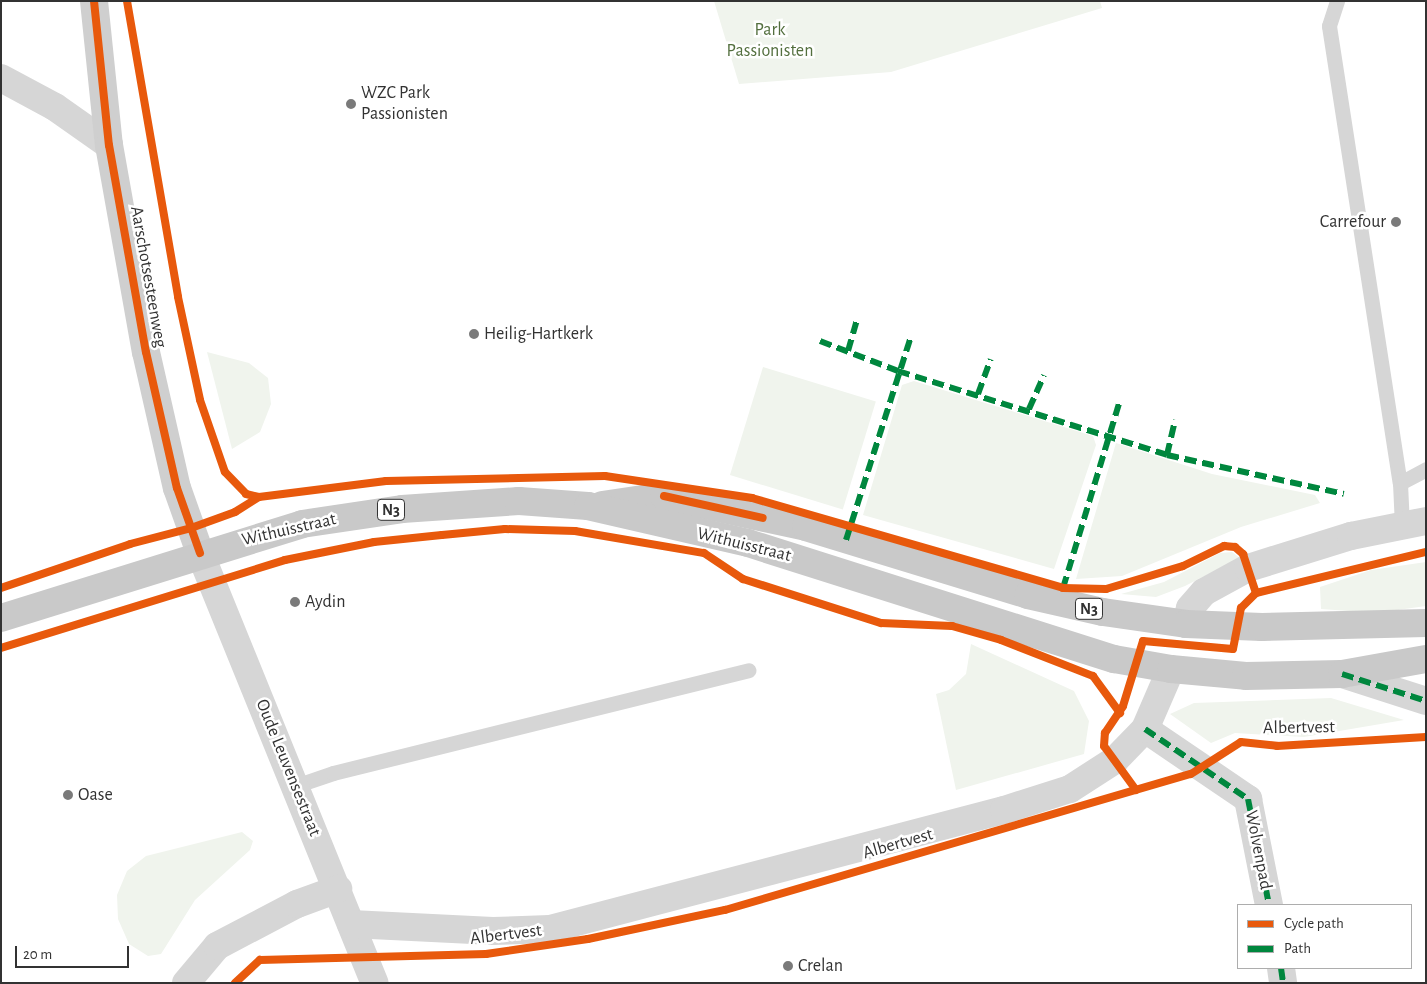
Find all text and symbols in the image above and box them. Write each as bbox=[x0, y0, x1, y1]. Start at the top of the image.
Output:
park label: Park Passionisten bbox=[727, 20, 813, 62]
place label: WZC Park Passionisten bbox=[361, 83, 448, 126]
marker: WZC Park Passionisten bbox=[345, 98, 357, 110]
street label: Aarschotsesteenweg bbox=[125, 205, 171, 349]
place label: Carrefour bbox=[1320, 211, 1386, 233]
marker: Carrefour bbox=[1390, 216, 1402, 228]
place label: Heilig-Hartkerk bbox=[484, 323, 593, 345]
marker: Heilig-Hartkerk bbox=[468, 328, 480, 340]
road number: N3 bbox=[376, 496, 406, 524]
street label: Withuisstraat bbox=[240, 509, 338, 551]
street label: Withuisstraat bbox=[695, 523, 793, 567]
place label: Aydin bbox=[305, 591, 345, 613]
marker: Aydin bbox=[289, 596, 301, 608]
road number: N3 bbox=[1074, 596, 1104, 622]
street label: Oude Leuvensestraat bbox=[251, 696, 325, 840]
street label: Albertvest bbox=[1263, 717, 1335, 739]
place label: Oase bbox=[78, 784, 113, 806]
marker: Oase bbox=[62, 789, 74, 801]
street label: Wolvenpad bbox=[1240, 809, 1276, 891]
street label: Albertvest bbox=[860, 824, 936, 864]
legend bbox=[1237, 904, 1412, 969]
text: Cycle path bbox=[1284, 916, 1344, 931]
street label: Albertvest bbox=[469, 920, 543, 950]
scale bar bbox=[18, 936, 131, 968]
text: Path bbox=[1284, 941, 1311, 956]
text: 20 m bbox=[23, 947, 52, 962]
place label: Crelan bbox=[798, 955, 843, 977]
marker: Crelan bbox=[782, 960, 794, 972]

